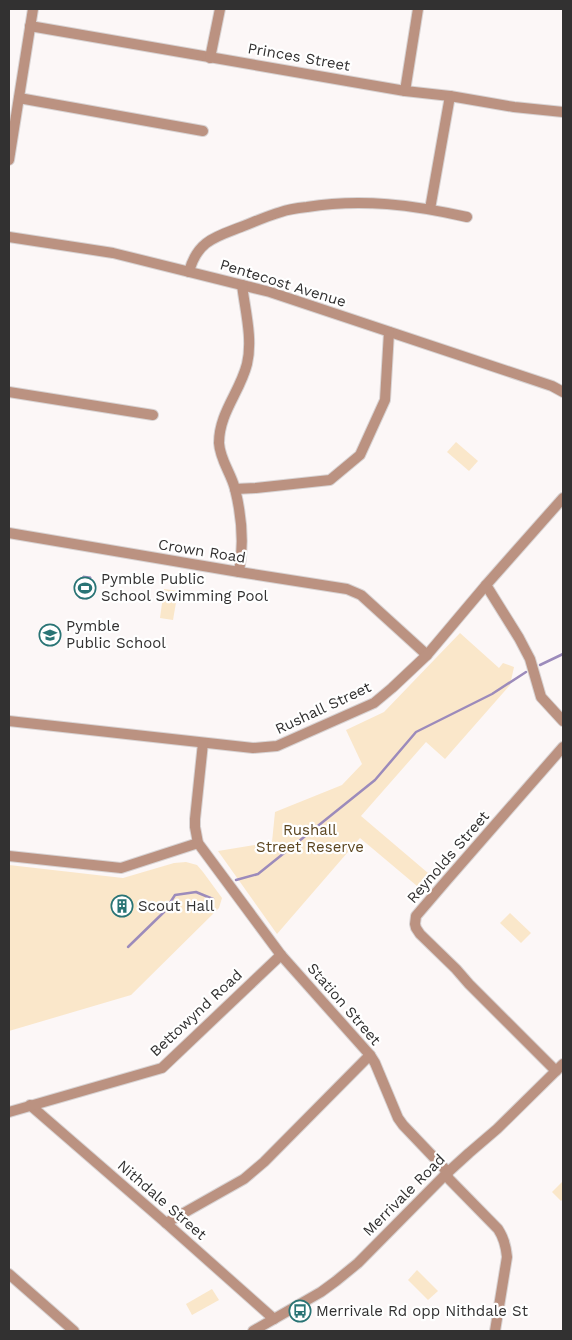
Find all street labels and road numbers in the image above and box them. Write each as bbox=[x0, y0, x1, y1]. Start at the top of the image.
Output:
street label: Princes Street bbox=[246, 39, 352, 75]
street label: Pentecost Avenue bbox=[218, 255, 348, 311]
street label: Crown Road bbox=[157, 535, 247, 567]
street label: Rushall Street bbox=[272, 678, 374, 738]
street label: Reynolds Street bbox=[403, 807, 493, 907]
street label: Station Street bbox=[303, 959, 385, 1049]
street label: Bettowynd Road bbox=[146, 966, 246, 1060]
street label: Merrivale Road bbox=[359, 1150, 449, 1240]
street label: Nithdale Street bbox=[114, 1156, 211, 1244]

